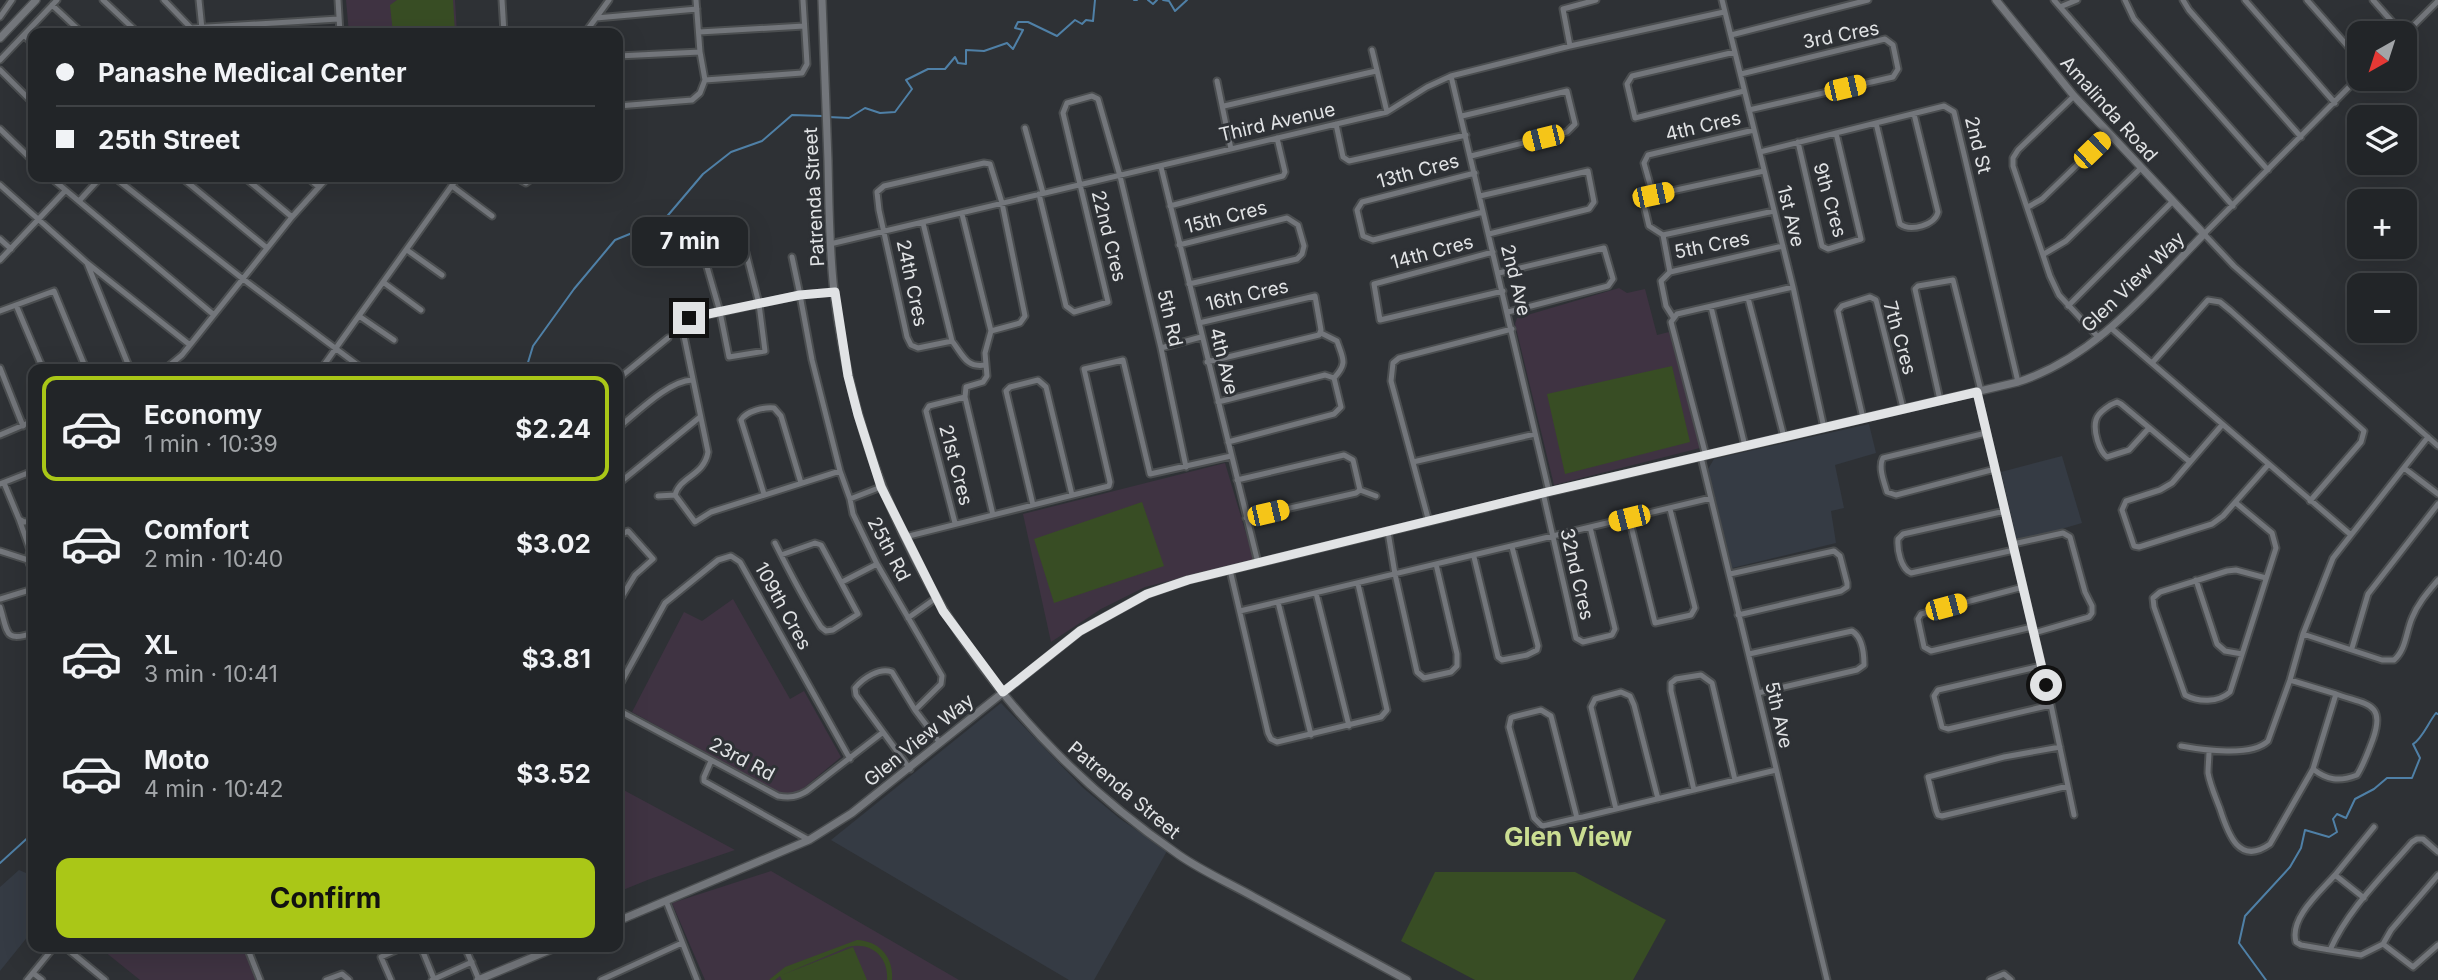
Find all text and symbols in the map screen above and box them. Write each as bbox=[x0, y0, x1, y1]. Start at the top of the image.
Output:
street label: 3rd Cres bbox=[1801, 16, 1881, 54]
north arrow bbox=[2347, 21, 2417, 91]
map controls bbox=[2347, 21, 2417, 343]
street label: Amalinda Road bbox=[2056, 51, 2162, 167]
text: Panashe Medical Center bbox=[98, 57, 407, 88]
car bbox=[1823, 73, 1868, 103]
street label: Third Avenue bbox=[1217, 97, 1337, 147]
button: layers bbox=[2347, 105, 2417, 175]
street label: 4th Cres bbox=[1663, 106, 1743, 146]
street label: 2nd St bbox=[1960, 114, 1996, 176]
car bbox=[1521, 123, 1566, 153]
text: 25th Street bbox=[98, 124, 240, 155]
street label: Patrenda Street bbox=[799, 127, 829, 267]
car bbox=[2070, 128, 2115, 172]
street label: 13th Cres bbox=[1374, 149, 1462, 193]
street label: 9th Cres bbox=[1808, 160, 1852, 240]
car bbox=[1631, 180, 1676, 210]
street label: 1st Ave bbox=[1772, 183, 1810, 249]
street label: 22nd Cres bbox=[1087, 188, 1131, 284]
button: + bbox=[2347, 189, 2417, 259]
street label: 15th Cres bbox=[1183, 196, 1269, 238]
callout: 7 min bbox=[631, 216, 747, 266]
street label: 5th Cres bbox=[1672, 226, 1752, 264]
text: 7 min bbox=[660, 227, 720, 255]
street label: Glen View Way bbox=[2077, 227, 2190, 337]
street label: 14th Cres bbox=[1388, 230, 1476, 274]
street label: 24th Cres bbox=[892, 237, 932, 329]
street label: 2nd Ave bbox=[1496, 242, 1536, 318]
button: − bbox=[2347, 273, 2417, 343]
street label: 16th Cres bbox=[1203, 274, 1291, 316]
street label: 5th Rd bbox=[1152, 287, 1188, 349]
street label: 7th Cres bbox=[1879, 299, 1921, 377]
route end bbox=[673, 302, 705, 334]
street label: 4th Ave bbox=[1205, 325, 1243, 397]
icon: car bbox=[60, 397, 123, 460]
text: Economy bbox=[144, 399, 262, 430]
text: $2.24 bbox=[515, 413, 591, 444]
street label: 21st Cres bbox=[934, 422, 978, 508]
text: 1 min · 10:39 bbox=[144, 430, 278, 458]
car bbox=[1246, 498, 1291, 528]
car bbox=[1607, 503, 1652, 533]
icon: car bbox=[60, 512, 123, 575]
street label: 25th Rd bbox=[863, 513, 915, 585]
text: Comfort bbox=[144, 514, 249, 545]
street label: 32nd Cres bbox=[1555, 526, 1599, 622]
text: $3.02 bbox=[516, 528, 591, 559]
text: 2 min · 10:40 bbox=[144, 545, 283, 573]
street label: 109th Cres bbox=[750, 558, 816, 654]
car bbox=[1923, 591, 1970, 623]
icon: car bbox=[60, 627, 123, 690]
text: XL bbox=[144, 629, 178, 660]
text: $3.81 bbox=[522, 643, 591, 674]
text: 3 min · 10:41 bbox=[144, 660, 278, 688]
route start bbox=[2030, 669, 2062, 701]
street label: 5th Ave bbox=[1760, 679, 1798, 751]
street label: Glen View Way bbox=[859, 689, 979, 791]
street label: 23rd Rd bbox=[705, 732, 779, 786]
street label: Patrenda Street bbox=[1063, 736, 1185, 844]
icon: car bbox=[60, 742, 123, 805]
text: Moto bbox=[144, 744, 209, 775]
text: $3.52 bbox=[516, 758, 591, 789]
text: 4 min · 10:42 bbox=[144, 775, 284, 803]
district label: Glen View bbox=[1504, 821, 1632, 852]
button: Confirm bbox=[56, 858, 595, 938]

